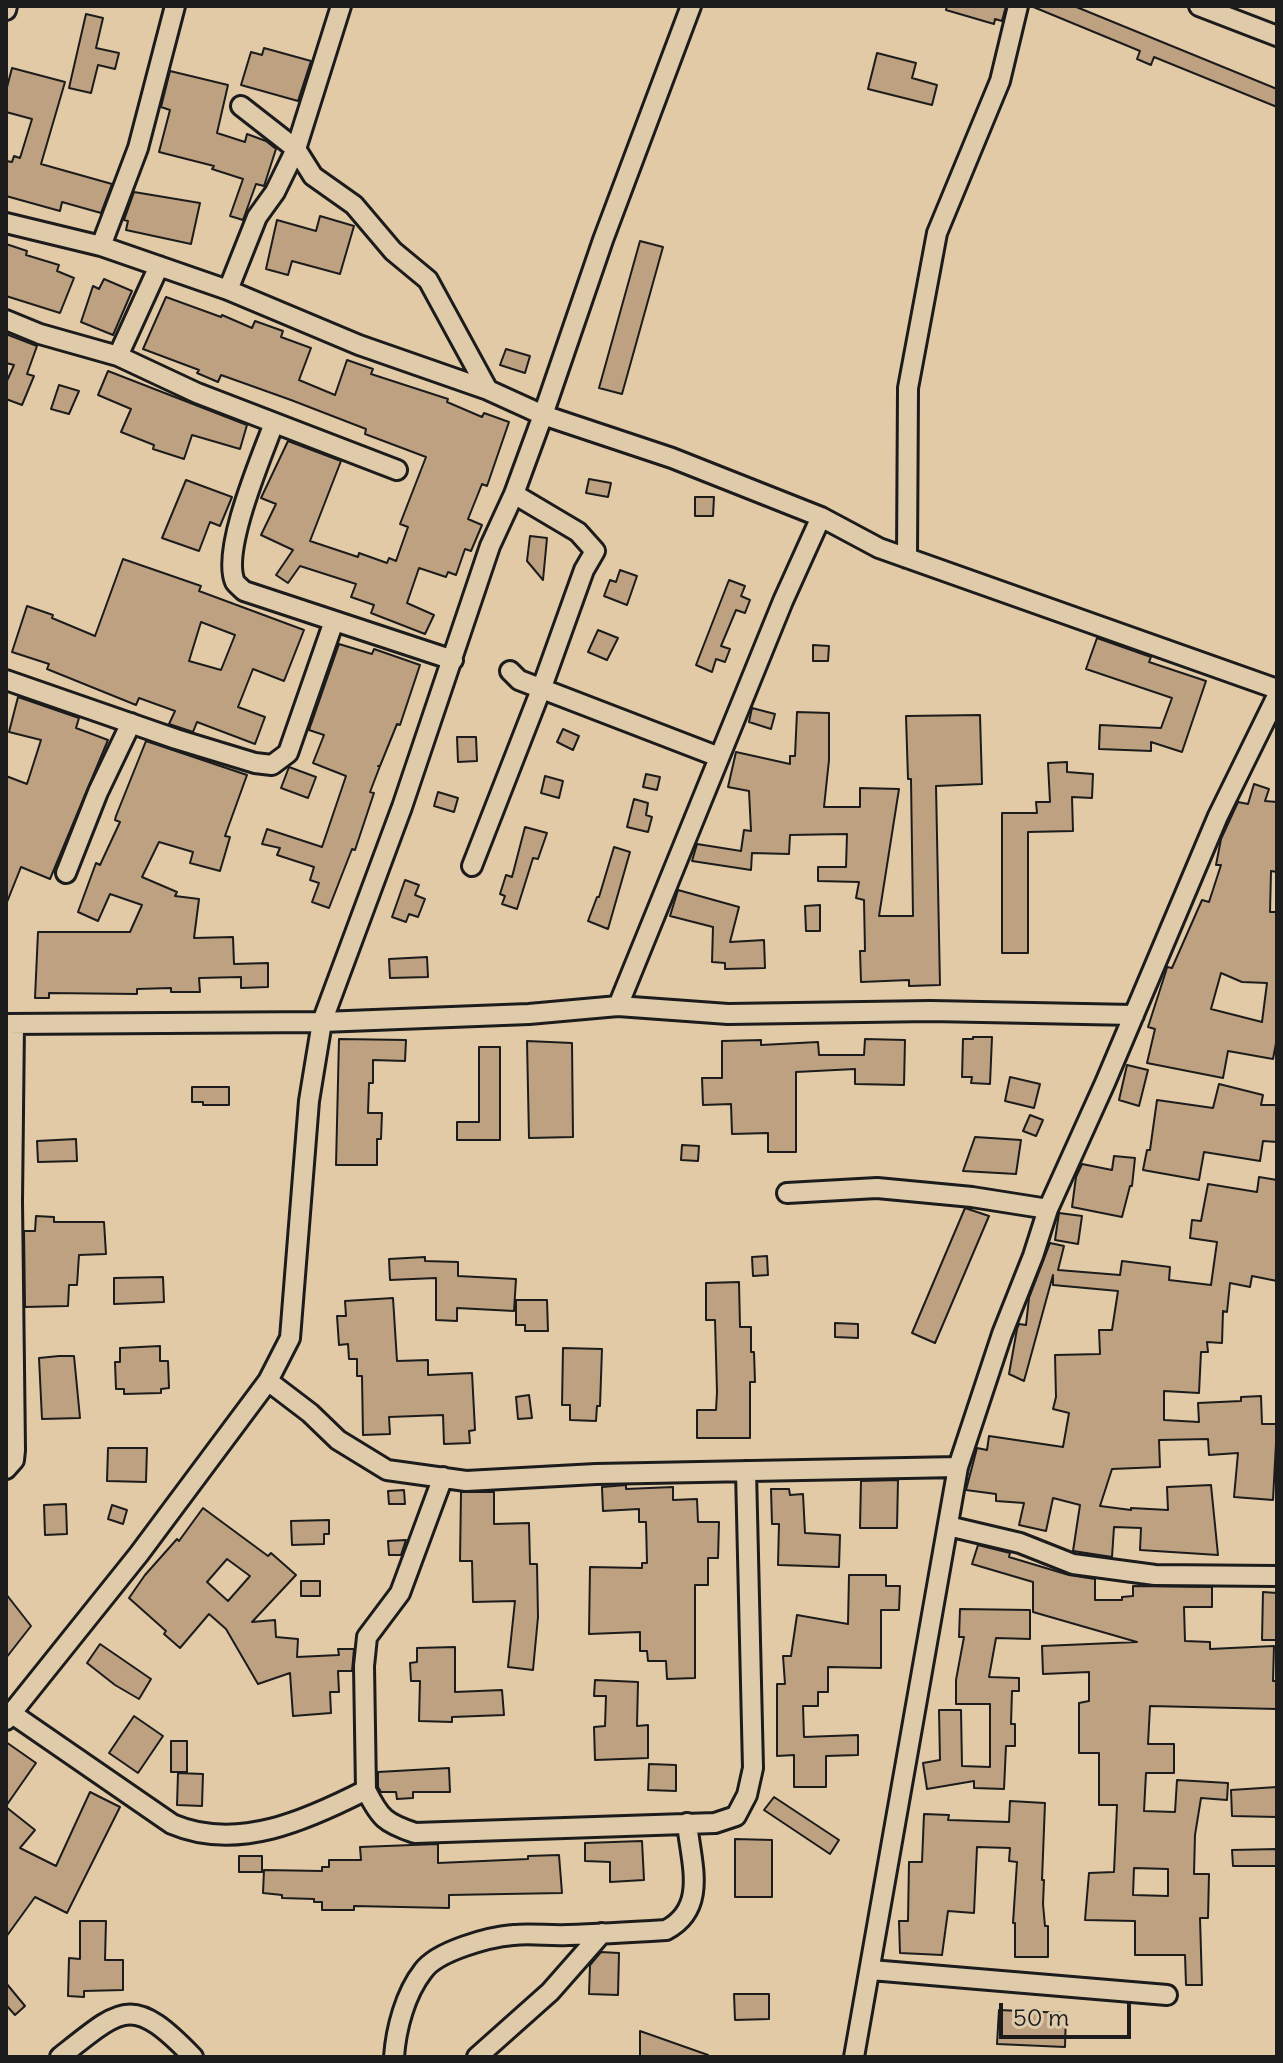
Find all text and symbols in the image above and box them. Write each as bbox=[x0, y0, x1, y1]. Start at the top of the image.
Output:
scale bar bbox=[1003, 1987, 1135, 2037]
text: 50 m bbox=[1013, 2002, 1069, 2032]

